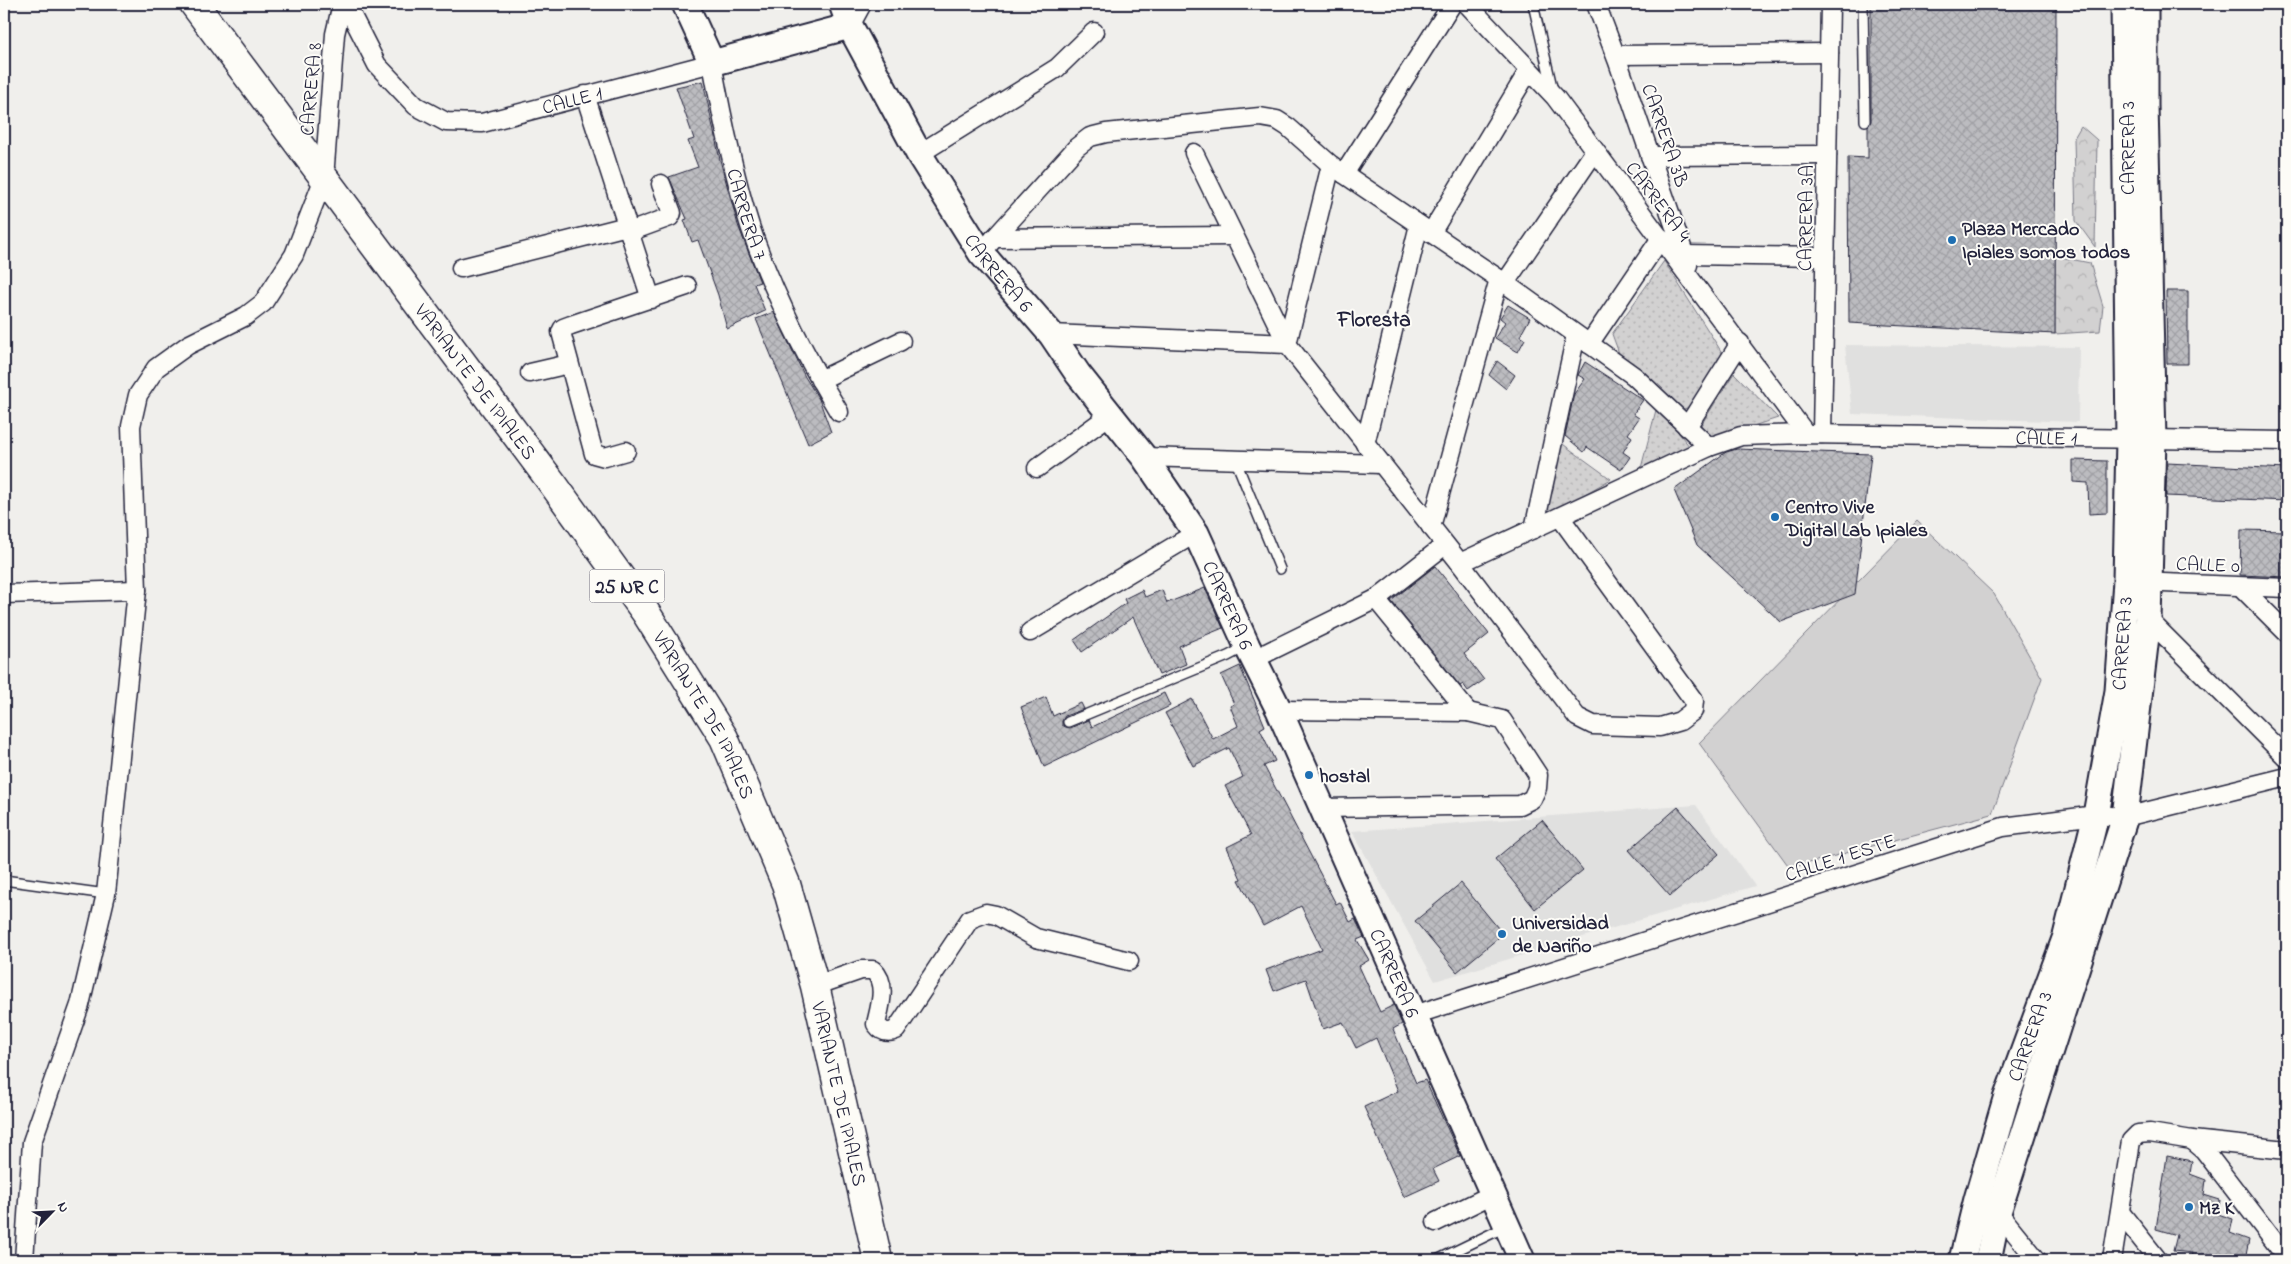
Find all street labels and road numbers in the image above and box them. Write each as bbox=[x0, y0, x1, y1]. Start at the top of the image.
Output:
street label: CARRERA 8 bbox=[294, 41, 331, 137]
street label: CALLE 1 bbox=[539, 80, 606, 124]
street label: CARRERA 3B bbox=[1632, 80, 1695, 191]
street label: CARRERA 3 bbox=[2115, 101, 2144, 195]
street label: CARRERA 4 bbox=[1617, 156, 1697, 249]
street label: CARRERA 3A bbox=[1792, 165, 1823, 272]
street label: CARRERA 7 bbox=[717, 166, 773, 265]
street label: CARRERA 6 bbox=[955, 229, 1038, 320]
street label: VARIANTE DE IPIALES bbox=[406, 298, 542, 467]
street label: CALLE 1 bbox=[2015, 425, 2077, 455]
street label: CALLE 0 bbox=[2175, 551, 2241, 582]
street label: CARRERA 6 bbox=[1193, 557, 1259, 655]
road number: 25 NR C bbox=[590, 570, 664, 602]
street label: CARRERA 3 bbox=[2106, 595, 2142, 692]
street label: VARIANTE DE IPIALES bbox=[643, 626, 760, 804]
street label: CALLE 1 ESTE bbox=[1782, 828, 1900, 891]
street label: CARRERA 6 bbox=[1360, 925, 1425, 1023]
street label: CARRERA 3 bbox=[2002, 988, 2061, 1086]
street label: VARIANTE DE IPIALES bbox=[802, 998, 873, 1189]

